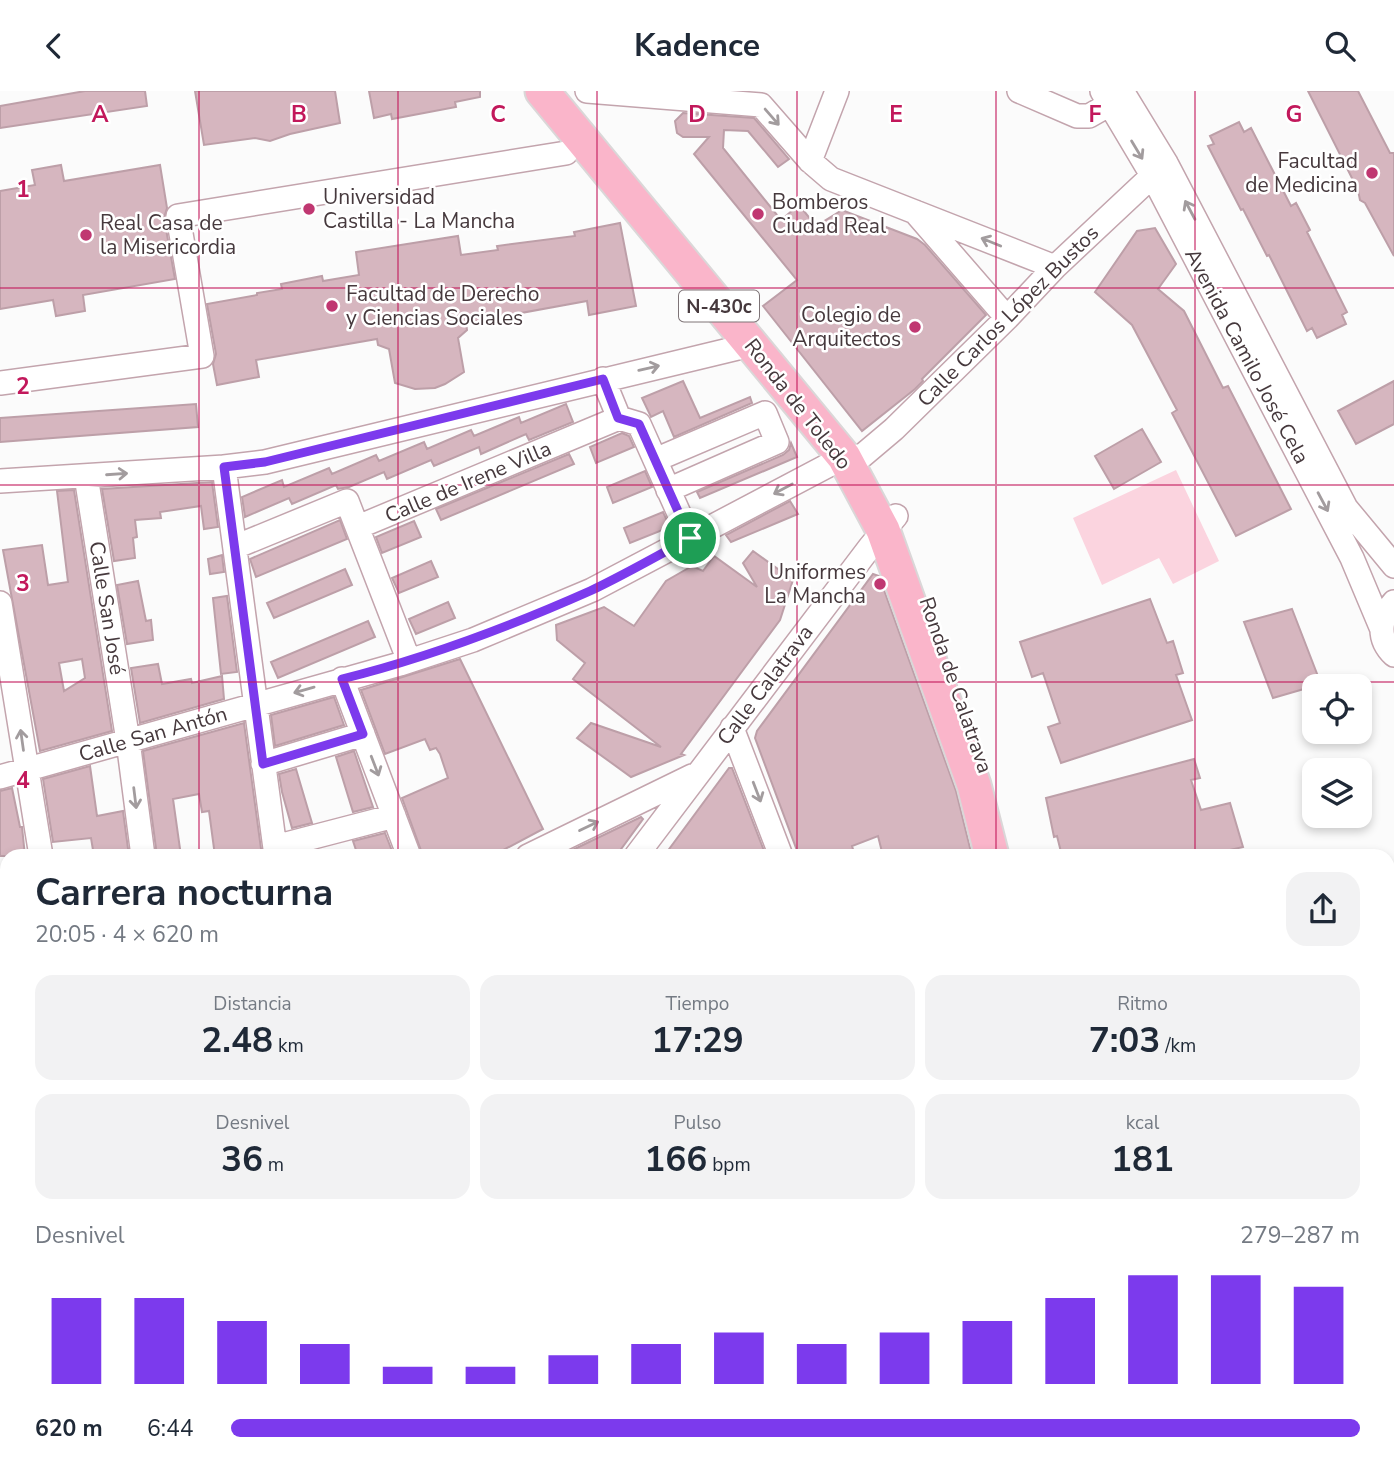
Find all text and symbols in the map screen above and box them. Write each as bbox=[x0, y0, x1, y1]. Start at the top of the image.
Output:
text: Kadence bbox=[634, 24, 760, 67]
icon: back bbox=[35, 27, 73, 65]
icon: search bbox=[1321, 27, 1359, 65]
text: A bbox=[91, 99, 109, 130]
text: B bbox=[291, 99, 307, 130]
text: C bbox=[490, 99, 506, 130]
text: D bbox=[688, 99, 706, 130]
text: E bbox=[889, 99, 903, 130]
text: F bbox=[1089, 99, 1102, 130]
text: G bbox=[1286, 99, 1302, 130]
one-way arrow bbox=[764, 108, 780, 126]
one-way arrow bbox=[1130, 139, 1144, 159]
place label: Facultad de Medicina bbox=[1245, 147, 1358, 199]
marker: Facultad de Medicina bbox=[1364, 165, 1380, 181]
text: 1 bbox=[16, 174, 30, 205]
place label: Universidad Castilla - La Mancha bbox=[323, 183, 515, 235]
place label: Bomberos Ciudad Real bbox=[772, 188, 887, 240]
one-way arrow bbox=[1183, 200, 1197, 221]
marker: Universidad Castilla - La Mancha bbox=[301, 201, 317, 217]
marker: Bomberos Ciudad Real bbox=[750, 206, 766, 222]
place label: Real Casa de la Misericordia bbox=[100, 209, 236, 261]
street label: Calle Carlos López Bustos bbox=[911, 219, 1105, 413]
marker: Real Casa de la Misericordia bbox=[78, 227, 94, 243]
one-way arrow bbox=[981, 234, 1003, 247]
street label: Avenida Camilo José Cela bbox=[1178, 243, 1316, 469]
place label: Facultad de Derecho y Ciencias Sociales bbox=[346, 280, 539, 332]
road number: N-430c bbox=[679, 291, 759, 321]
marker: Facultad de Derecho y Ciencias Sociales bbox=[324, 298, 340, 314]
place label: Colegio de Arquitectos bbox=[792, 301, 901, 353]
marker: Colegio de Arquitectos bbox=[907, 319, 923, 335]
street label: Ronda de Toledo bbox=[738, 333, 858, 475]
one-way arrow bbox=[637, 361, 660, 375]
text: 2 bbox=[16, 371, 30, 402]
street label: Calle de Irene Villa bbox=[381, 434, 555, 530]
one-way arrow bbox=[105, 467, 128, 480]
one-way arrow bbox=[774, 482, 794, 496]
one-way arrow bbox=[1317, 491, 1331, 512]
pin bbox=[660, 508, 720, 568]
icon: arrive bbox=[671, 519, 709, 557]
street label: Calle San José bbox=[83, 539, 131, 677]
place label: Uniformes La Mancha bbox=[764, 558, 866, 610]
text: 3 bbox=[16, 568, 30, 599]
marker: Uniformes La Mancha bbox=[872, 576, 888, 592]
street label: Ronda de Calatrava bbox=[913, 593, 999, 777]
street label: Calle Calatrava bbox=[711, 619, 819, 751]
map controls bbox=[1302, 674, 1372, 828]
button: locate bbox=[1302, 674, 1372, 744]
one-way arrow bbox=[294, 684, 316, 697]
street label: Calle San Antón bbox=[75, 699, 231, 769]
one-way arrow bbox=[15, 729, 28, 752]
one-way arrow bbox=[369, 754, 382, 776]
button: layers bbox=[1302, 758, 1372, 828]
text: 4 bbox=[16, 765, 30, 796]
one-way arrow bbox=[751, 780, 764, 802]
one-way arrow bbox=[129, 787, 142, 809]
one-way arrow bbox=[578, 819, 599, 832]
text: Carrera nocturna bbox=[35, 867, 333, 918]
button: share bbox=[1286, 872, 1360, 946]
text: 20:05 · 4 × 620 m bbox=[35, 919, 219, 950]
text: Distancia bbox=[213, 991, 292, 1017]
text: Tiempo bbox=[666, 991, 729, 1017]
text: Ritmo bbox=[1117, 991, 1168, 1017]
text: 2.48 bbox=[201, 1017, 273, 1064]
text: 17:29 bbox=[651, 1017, 744, 1064]
text: 7:03 bbox=[1089, 1017, 1160, 1064]
text: km bbox=[273, 1033, 304, 1059]
text: /km bbox=[1160, 1033, 1196, 1059]
text: Desnivel bbox=[216, 1110, 289, 1136]
text: Pulso bbox=[674, 1110, 721, 1136]
text: kcal bbox=[1126, 1110, 1159, 1136]
text: 36 bbox=[221, 1136, 263, 1183]
text: 166 bbox=[644, 1136, 707, 1183]
text: 181 bbox=[1111, 1136, 1174, 1183]
text: m bbox=[263, 1152, 284, 1178]
text: bpm bbox=[707, 1152, 751, 1178]
text: Desnivel bbox=[35, 1220, 125, 1251]
text: 279–287 m bbox=[1240, 1220, 1360, 1251]
text: 620 m bbox=[35, 1413, 103, 1444]
text: 6:44 bbox=[147, 1413, 194, 1444]

